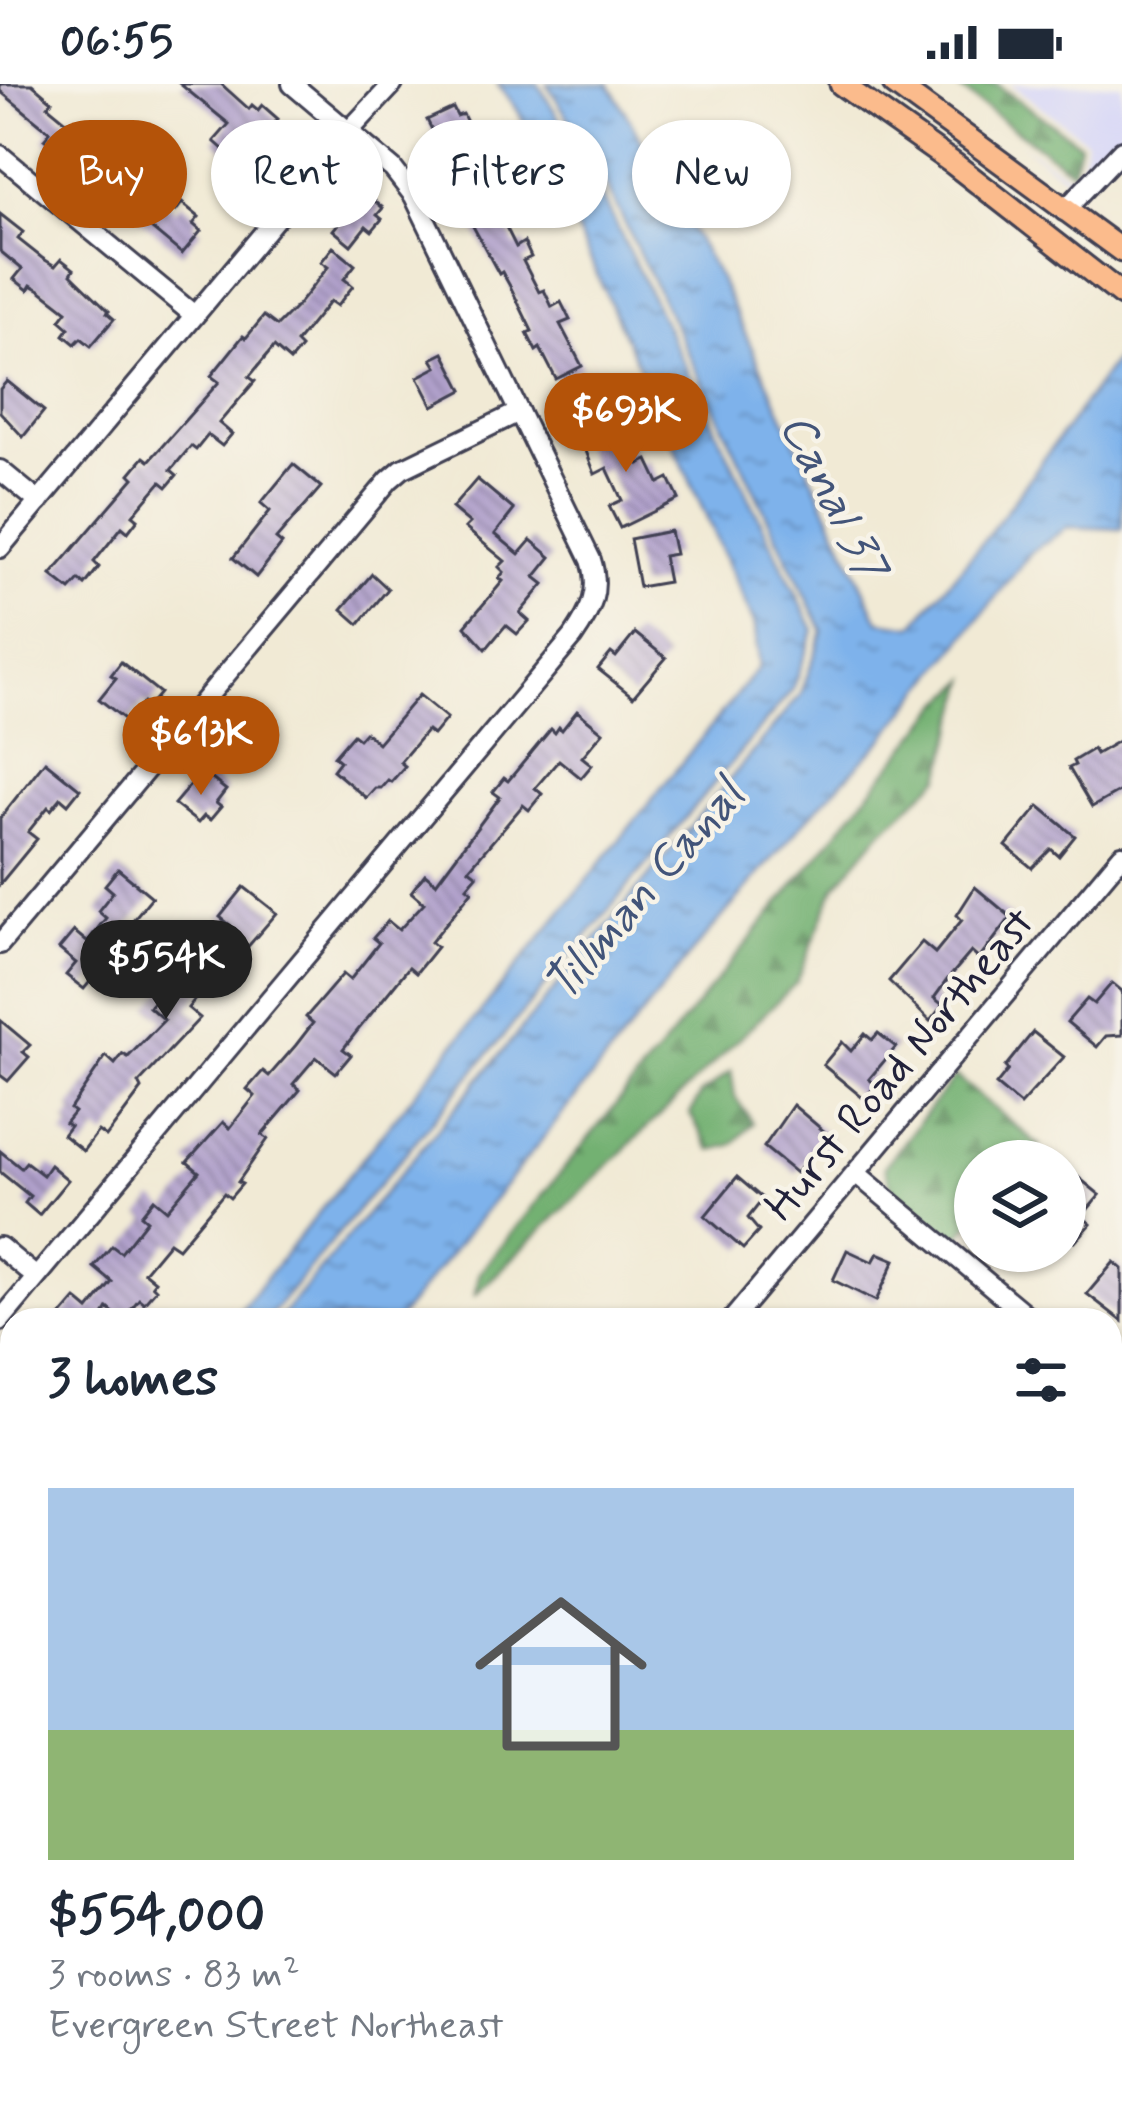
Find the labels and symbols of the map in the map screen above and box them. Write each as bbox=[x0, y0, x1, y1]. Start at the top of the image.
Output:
pin: $693K bbox=[542, 373, 710, 475]
water label: Canal 37 bbox=[764, 403, 903, 595]
pin: $613K bbox=[117, 696, 285, 798]
water label: Tillman Canal bbox=[530, 763, 762, 1016]
street label: Hurst Road Northeast bbox=[752, 896, 1049, 1234]
pin: $554K bbox=[82, 920, 250, 1022]

